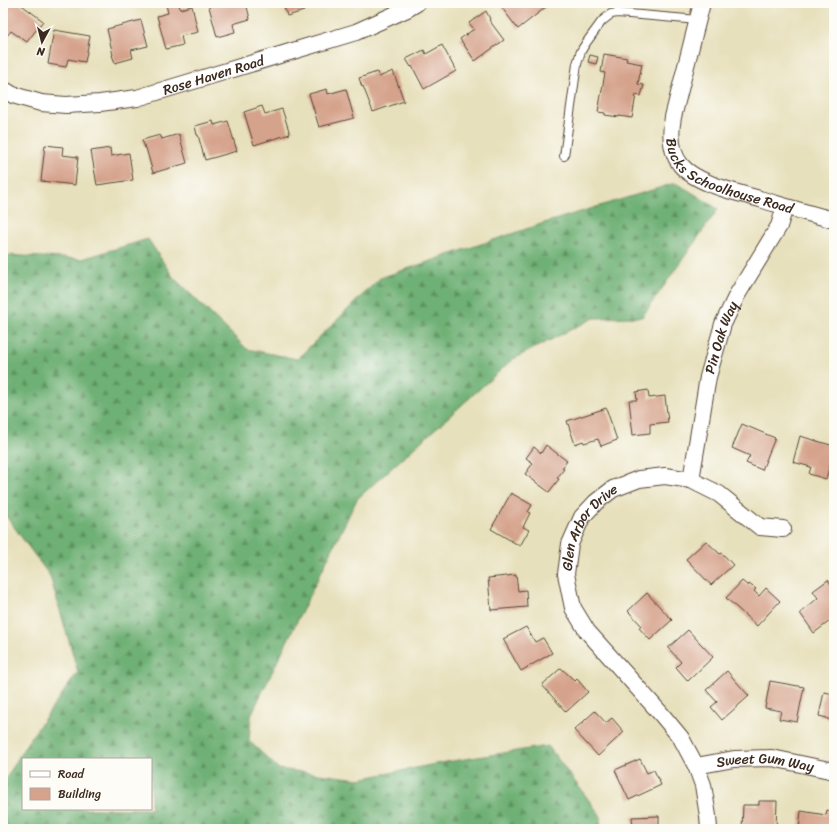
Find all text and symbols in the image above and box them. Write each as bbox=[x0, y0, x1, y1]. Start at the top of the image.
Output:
north arrow bbox=[22, 22, 62, 62]
text: N bbox=[36, 41, 47, 61]
street label: Rose Haven Road bbox=[160, 47, 269, 102]
street label: Bucks Schoolhouse Road bbox=[659, 136, 798, 221]
street label: Pin Oak Way bbox=[697, 296, 745, 377]
street label: Glen Arbor Drive bbox=[554, 476, 621, 572]
street label: Sweet Gum Way bbox=[714, 745, 817, 779]
legend bbox=[22, 758, 152, 810]
text: Road bbox=[58, 763, 85, 785]
text: Building bbox=[58, 783, 101, 805]

